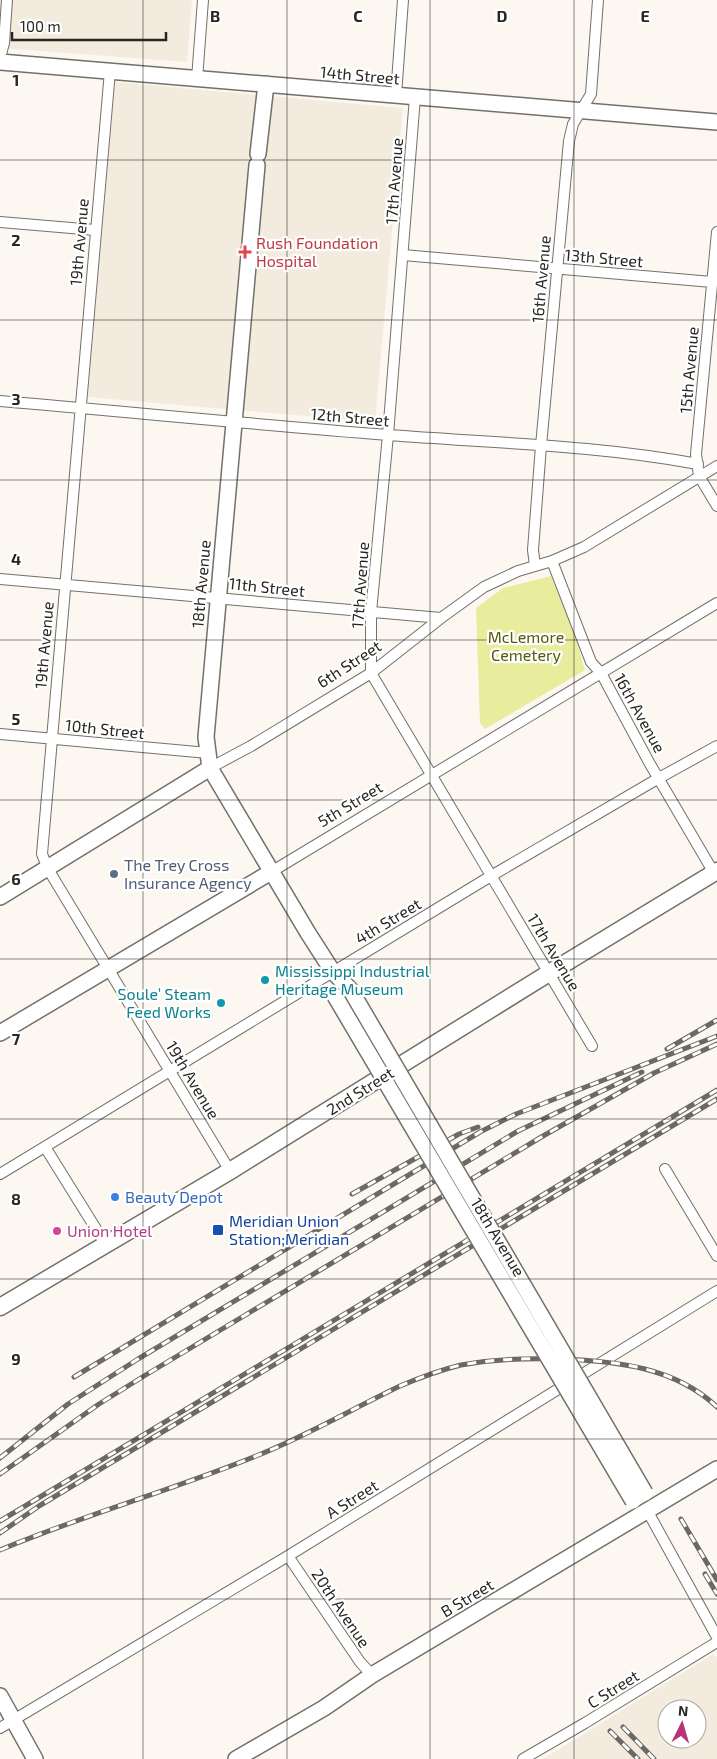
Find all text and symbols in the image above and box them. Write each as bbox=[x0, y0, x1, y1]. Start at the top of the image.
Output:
text: B bbox=[210, 6, 220, 25]
text: C bbox=[353, 6, 363, 25]
text: D bbox=[497, 6, 508, 25]
text: E bbox=[640, 6, 650, 25]
scale bar bbox=[12, 10, 166, 42]
text: 100 m bbox=[20, 17, 61, 35]
street label: 14th Street bbox=[320, 62, 401, 87]
text: 1 bbox=[13, 70, 19, 89]
street label: 17th Avenue bbox=[381, 137, 406, 225]
street label: 19th Avenue bbox=[65, 197, 92, 286]
text: 2 bbox=[11, 230, 21, 249]
place label: Rush Foundation Hospital bbox=[256, 233, 378, 270]
street label: 16th Avenue bbox=[527, 234, 554, 323]
marker: Rush Foundation Hospital bbox=[238, 245, 252, 259]
street label: 13th Street bbox=[564, 245, 644, 270]
street label: 15th Avenue bbox=[675, 326, 702, 414]
text: 3 bbox=[11, 389, 21, 408]
street label: 12th Street bbox=[310, 404, 390, 429]
street label: 18th Avenue bbox=[187, 539, 214, 629]
street label: 17th Avenue bbox=[347, 541, 372, 629]
text: 4 bbox=[11, 549, 21, 568]
street label: 11th Street bbox=[228, 573, 306, 600]
street label: 19th Avenue bbox=[30, 600, 57, 689]
park label: McLemore Cemetery bbox=[488, 627, 564, 664]
street label: 6th Street bbox=[313, 636, 384, 691]
street label: 16th Avenue bbox=[611, 670, 670, 756]
text: 5 bbox=[12, 709, 21, 728]
street label: 10th Street bbox=[65, 715, 146, 742]
street label: 5th Street bbox=[314, 777, 386, 830]
place label: The Trey Cross Insurance Agency bbox=[124, 855, 252, 892]
marker: The Trey Cross Insurance Agency bbox=[108, 868, 120, 880]
text: 6 bbox=[11, 869, 21, 888]
street label: 4th Street bbox=[351, 894, 424, 948]
street label: 17th Avenue bbox=[524, 910, 585, 994]
place label: Mississippi Industrial Heritage Museum bbox=[275, 961, 430, 998]
marker: Mississippi Industrial Heritage Museum bbox=[259, 974, 271, 986]
place label: Soule’ Steam Feed Works bbox=[118, 984, 211, 1021]
marker: Soule’ Steam Feed Works bbox=[215, 997, 227, 1009]
text: 7 bbox=[12, 1029, 21, 1048]
street label: 19th Avenue bbox=[163, 1037, 224, 1122]
street label: 2nd Street bbox=[323, 1063, 397, 1119]
place label: Beauty Depot bbox=[125, 1187, 223, 1206]
text: 8 bbox=[11, 1189, 21, 1208]
marker: Beauty Depot bbox=[109, 1191, 121, 1203]
street label: 18th Avenue bbox=[468, 1194, 529, 1279]
place label: Meridian Union Station;Meridian bbox=[229, 1211, 349, 1248]
place label: Union Hotel bbox=[67, 1221, 152, 1240]
marker: Meridian Union Station;Meridian bbox=[211, 1223, 225, 1237]
marker: Union Hotel bbox=[51, 1225, 63, 1237]
text: 9 bbox=[11, 1349, 21, 1368]
street label: A Street bbox=[322, 1475, 381, 1522]
street label: 20th Avenue bbox=[308, 1565, 375, 1651]
street label: B Street bbox=[437, 1575, 496, 1621]
street label: C Street bbox=[583, 1665, 642, 1712]
north arrow bbox=[657, 1699, 707, 1749]
text: N bbox=[677, 1702, 689, 1719]

